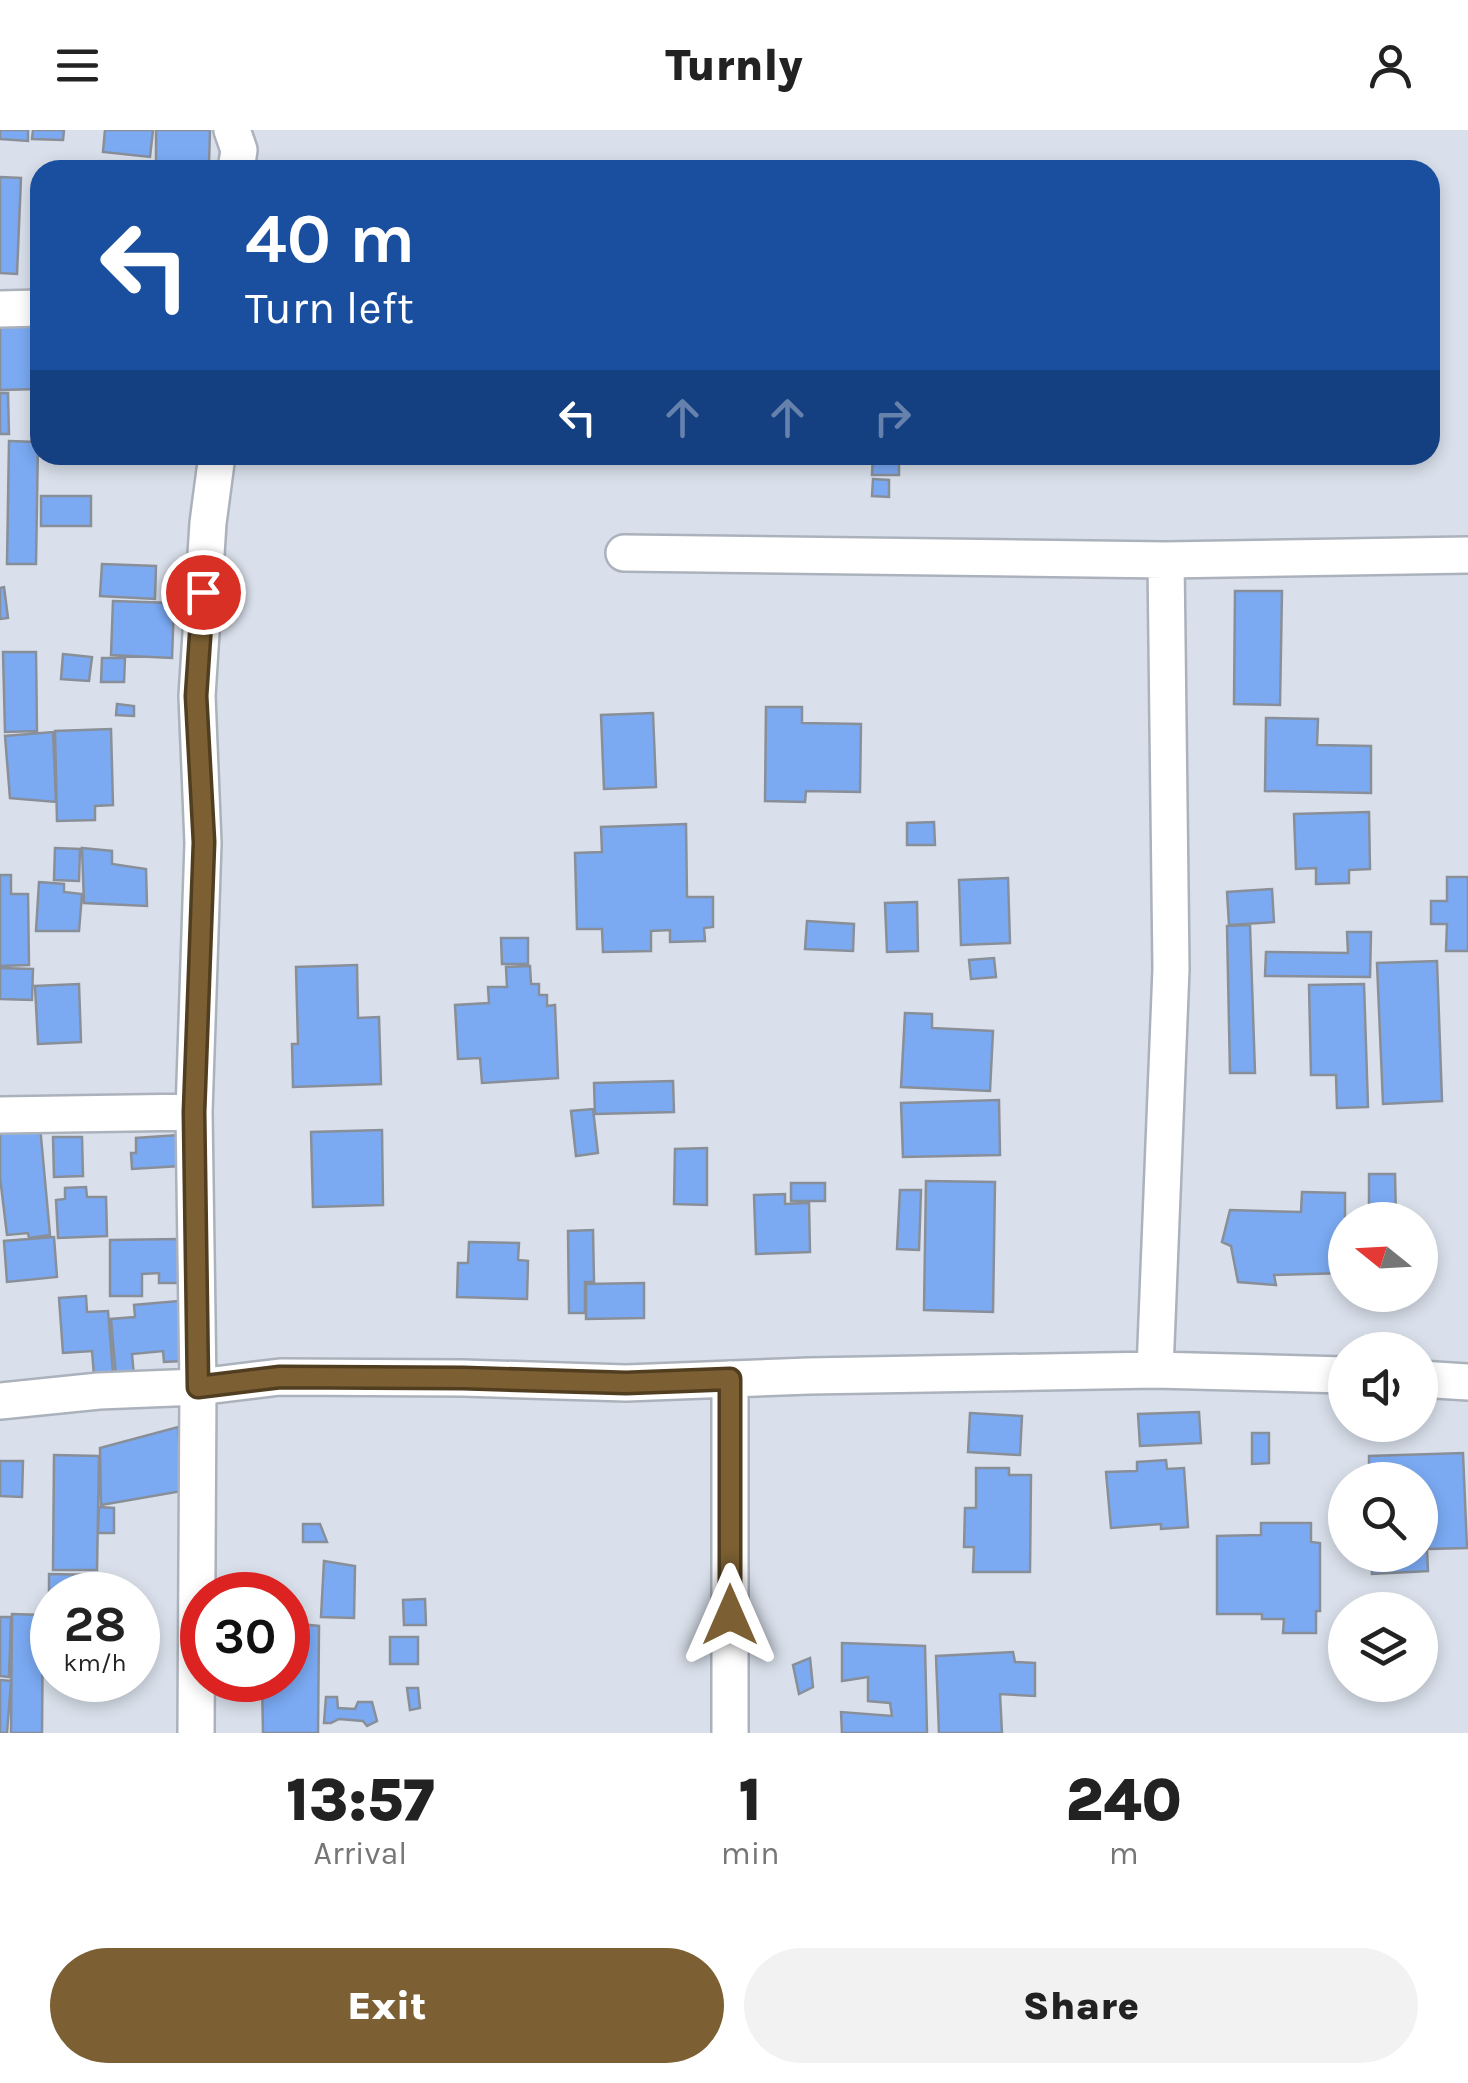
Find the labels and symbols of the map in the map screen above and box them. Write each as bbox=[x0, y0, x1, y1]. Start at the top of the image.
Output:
pin bbox=[161, 550, 246, 635]
north arrow bbox=[1328, 1202, 1438, 1312]
position arrow bbox=[678, 1563, 782, 1667]
speed limit sign: 30 bbox=[180, 1572, 310, 1702]

